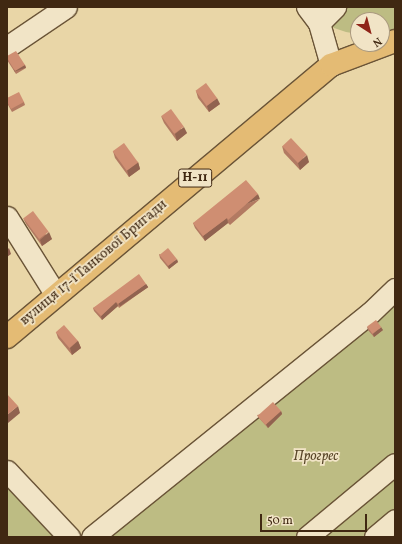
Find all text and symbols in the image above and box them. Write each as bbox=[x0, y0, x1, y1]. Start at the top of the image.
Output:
north arrow bbox=[350, 12, 390, 52]
text: N bbox=[369, 33, 384, 50]
road number: Н-11 bbox=[178, 167, 212, 189]
street label: вулиця 17-ї Танкової Бригади bbox=[17, 196, 171, 330]
park label: Прогрес bbox=[294, 449, 338, 465]
scale bar bbox=[262, 506, 369, 532]
text: 50 m bbox=[267, 513, 293, 529]

